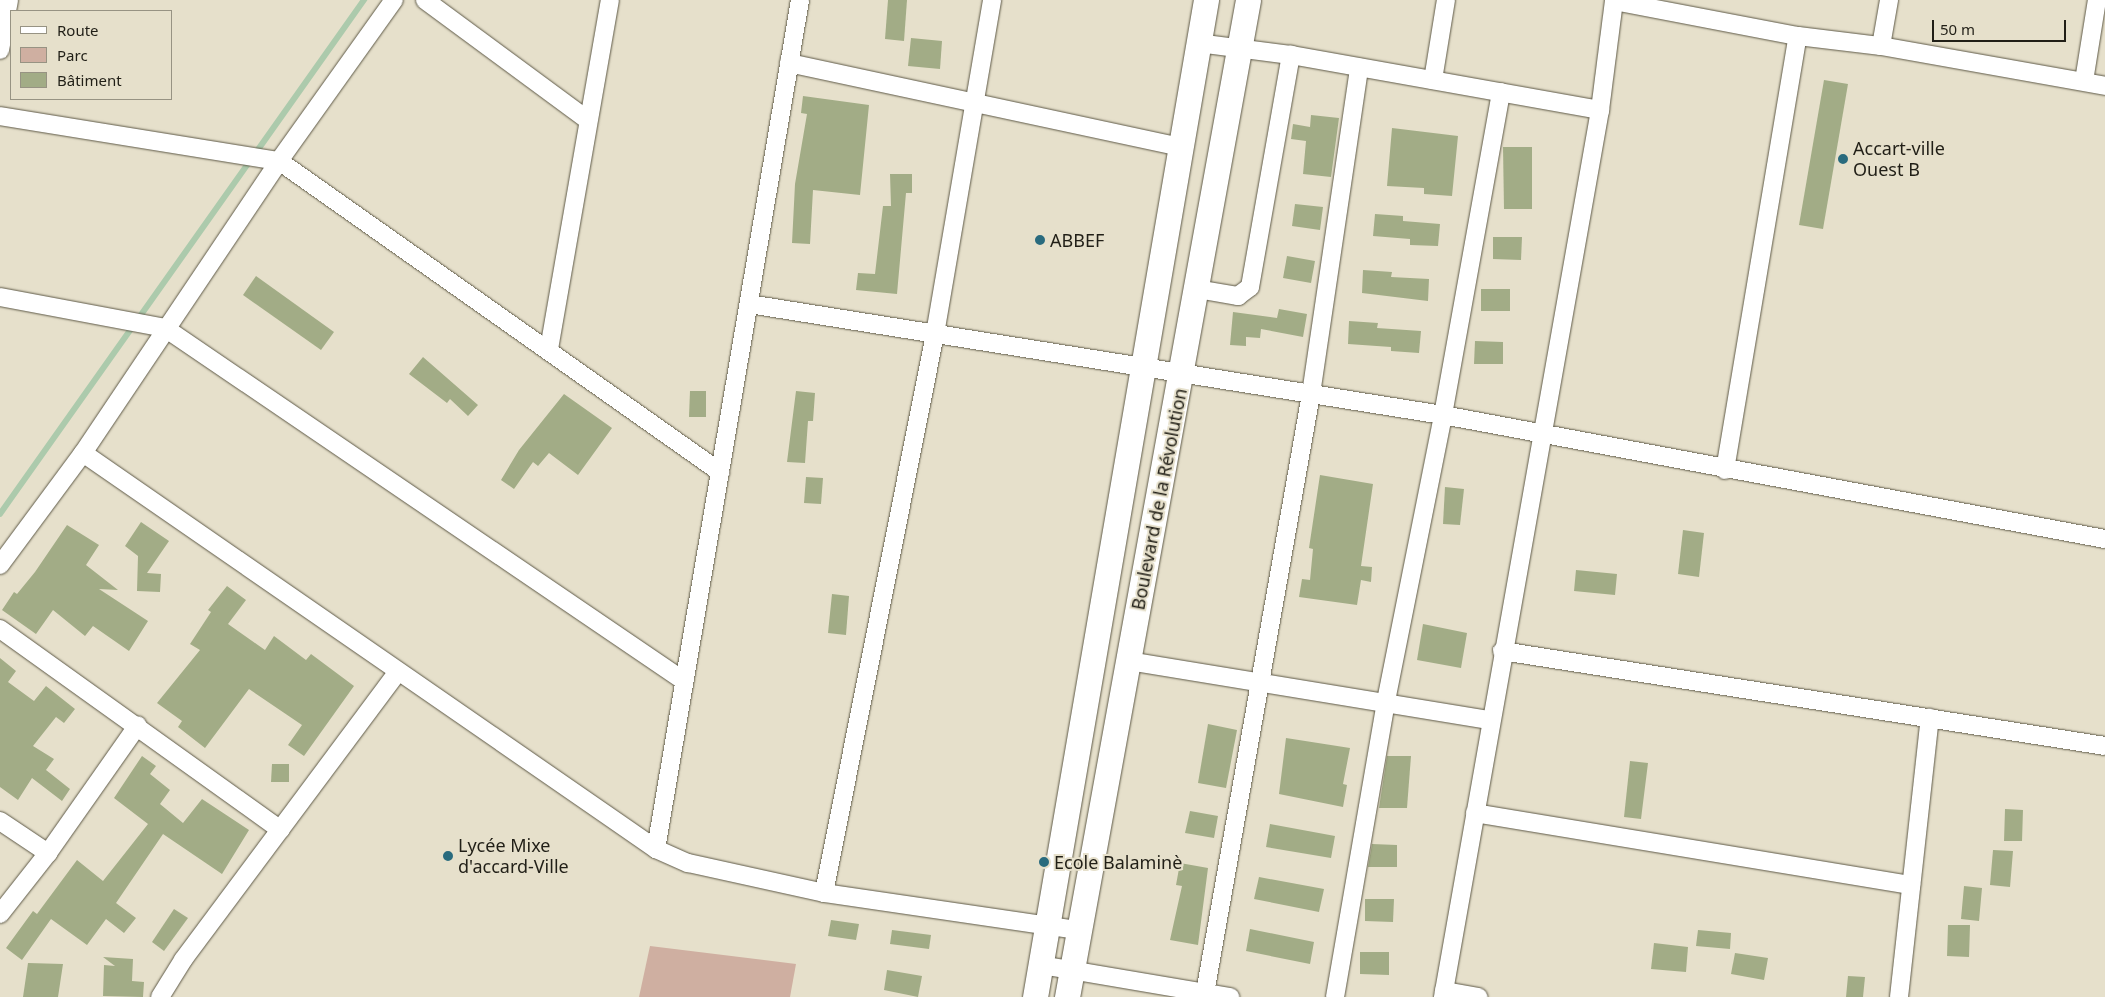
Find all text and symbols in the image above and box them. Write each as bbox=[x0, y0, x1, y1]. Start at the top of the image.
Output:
legend bbox=[10, 10, 172, 100]
scale bar bbox=[1935, 10, 2069, 42]
text: 50 m bbox=[1940, 19, 1975, 39]
text: Route bbox=[57, 20, 99, 40]
text: Parc bbox=[57, 45, 88, 65]
text: Bâtiment bbox=[57, 70, 122, 90]
place label: Accart-ville Ouest B bbox=[1853, 138, 1945, 180]
marker: Accart-ville Ouest B bbox=[1837, 153, 1849, 165]
place label: ABBEF bbox=[1050, 229, 1104, 251]
marker: ABBEF bbox=[1034, 234, 1046, 246]
street label: Boulevard de la Révolution bbox=[1127, 386, 1191, 612]
place label: Lycée Mixe d'accard-Ville bbox=[458, 835, 569, 878]
marker: Lycée Mixe d'accard-Ville bbox=[442, 850, 454, 862]
place label: Ecole Balaminè bbox=[1054, 851, 1182, 873]
marker: Ecole Balaminè bbox=[1038, 856, 1050, 868]

